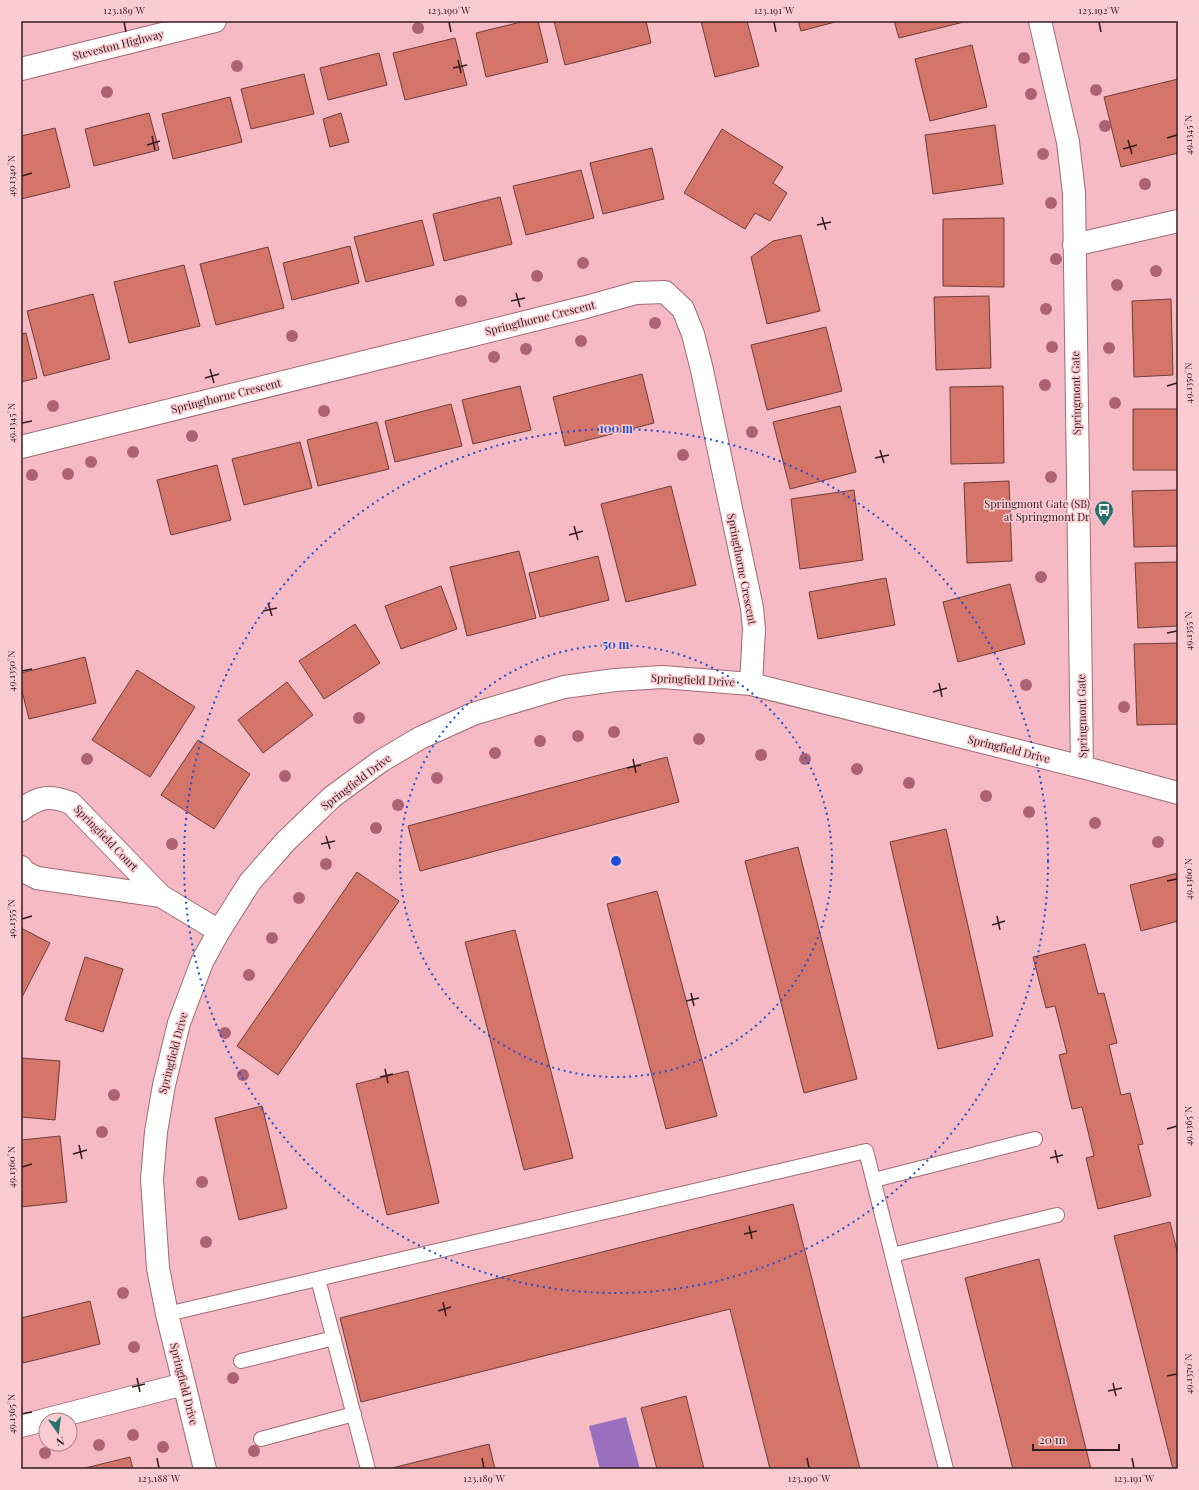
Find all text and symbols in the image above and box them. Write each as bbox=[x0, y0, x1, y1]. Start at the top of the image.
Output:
text: 123.189°W bbox=[103, 3, 146, 17]
text: 123.190°W bbox=[428, 3, 471, 17]
text: 123.191°W bbox=[754, 3, 795, 17]
text: 123.192°W bbox=[1078, 3, 1121, 17]
street label: Steveston Highway bbox=[71, 26, 165, 63]
text: 49.1345°N bbox=[1181, 115, 1195, 155]
text: 49.1340°N bbox=[4, 155, 18, 197]
street label: Springthorne Crescent bbox=[483, 297, 597, 338]
street label: Springmont Gate bbox=[1067, 350, 1084, 435]
text: 49.1350°N bbox=[1181, 363, 1195, 403]
street label: Springthorne Crescent bbox=[169, 375, 283, 416]
text: 49.1345°N bbox=[4, 403, 18, 443]
text: 100 m bbox=[599, 420, 633, 436]
place label: Springmont Gate (SB) at Springmont Dr bbox=[984, 496, 1090, 524]
bus stop icon: Springmont Gate (SB) at Springmont Dr bbox=[1093, 499, 1115, 527]
street label: Springthorne Crescent bbox=[724, 512, 761, 626]
text: 49.1355°N bbox=[1181, 611, 1195, 651]
text: 50 m bbox=[603, 636, 630, 652]
text: 49.1350°N bbox=[4, 651, 18, 691]
street label: Springfield Drive bbox=[651, 670, 736, 689]
street label: Springmont Gate bbox=[1073, 673, 1090, 758]
street label: Springfield Drive bbox=[966, 731, 1052, 766]
street label: Springfield Drive bbox=[318, 750, 394, 813]
street label: Springfield Court bbox=[71, 801, 142, 874]
centre of rings bbox=[609, 854, 623, 868]
text: 49.1360°N bbox=[1181, 858, 1195, 900]
text: 49.1355°N bbox=[4, 899, 18, 939]
street label: Springfield Drive bbox=[154, 1010, 191, 1095]
text: 49.1365°N bbox=[1181, 1106, 1195, 1146]
text: 49.1360°N bbox=[4, 1146, 18, 1188]
street label: Springfield Drive bbox=[167, 1341, 202, 1427]
text: 49.1370°N bbox=[1181, 1354, 1195, 1394]
text: 49.1365°N bbox=[4, 1394, 18, 1434]
north arrow bbox=[38, 1412, 78, 1452]
scale bar bbox=[1033, 1426, 1119, 1452]
text: 20 m bbox=[1039, 1431, 1066, 1447]
text: N bbox=[55, 1434, 66, 1450]
text: 123.188°W bbox=[138, 1471, 181, 1485]
text: 123.189°W bbox=[463, 1471, 506, 1485]
text: 123.190°W bbox=[788, 1471, 831, 1485]
text: 123.191°W bbox=[1114, 1471, 1155, 1485]

